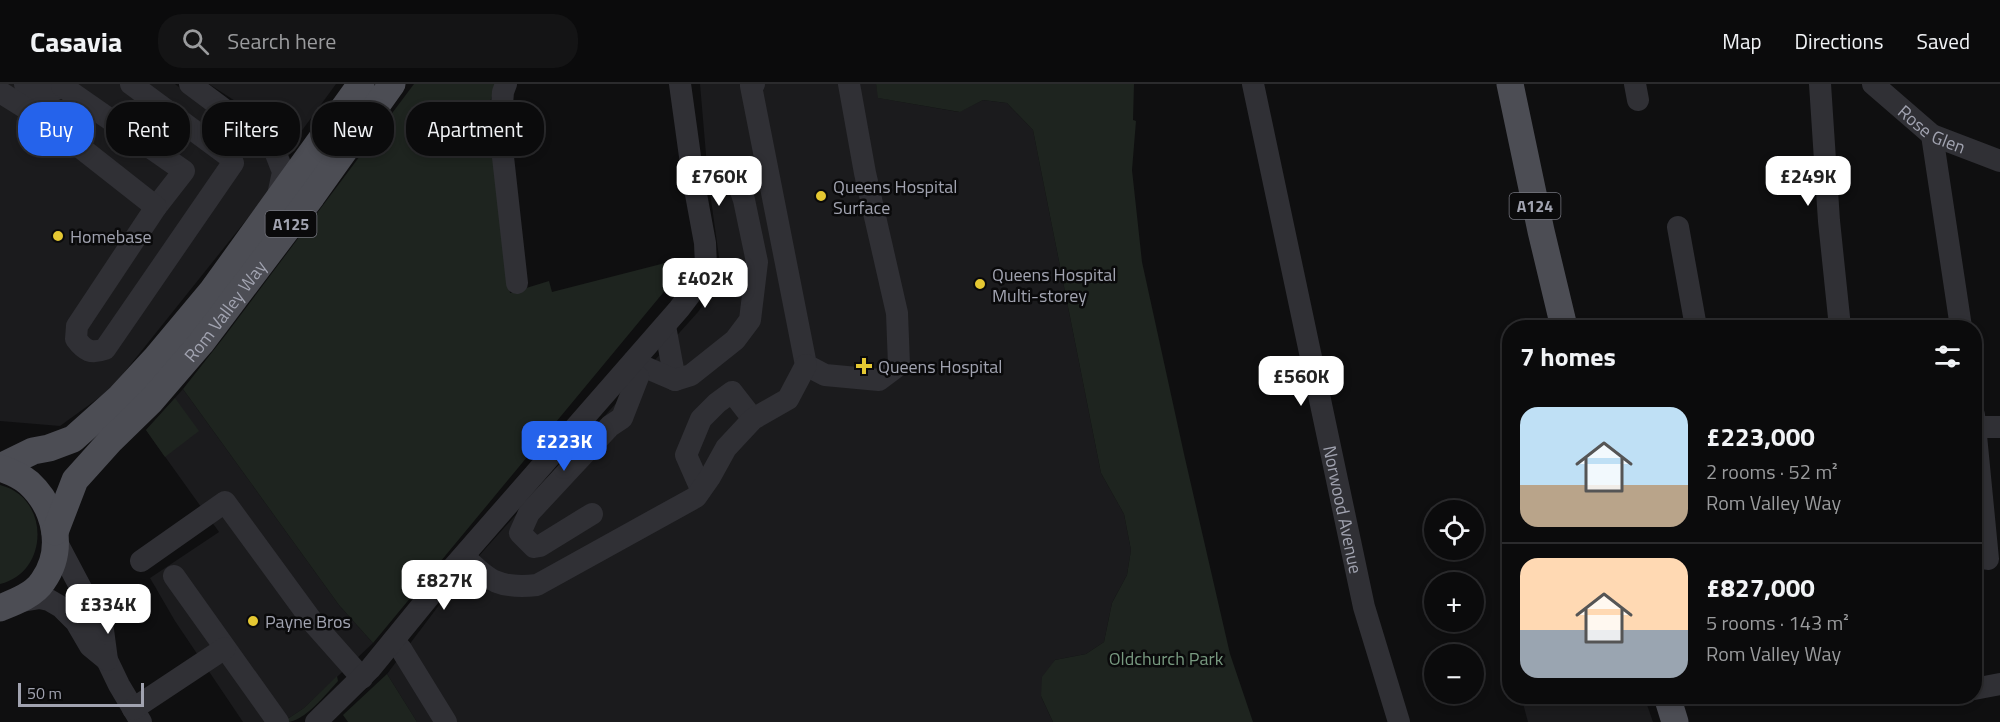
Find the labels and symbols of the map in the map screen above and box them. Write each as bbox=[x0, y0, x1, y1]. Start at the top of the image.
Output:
street label: Rose Glen bbox=[1892, 98, 1969, 160]
pin: £760K bbox=[677, 156, 761, 207]
pin: £249K bbox=[1766, 156, 1850, 207]
place label: Queens Hospital Surface bbox=[833, 173, 957, 221]
marker: Queens Hospital Surface bbox=[814, 189, 828, 203]
road number: A124 bbox=[1510, 193, 1561, 219]
road number: A125 bbox=[266, 211, 316, 237]
place label: Homebase bbox=[70, 223, 152, 250]
marker: Homebase bbox=[51, 229, 65, 243]
street label: Rom Valley Way bbox=[177, 254, 273, 368]
pin: £402K bbox=[663, 258, 747, 309]
place label: Queens Hospital Multi-storey bbox=[992, 261, 1116, 309]
marker: Queens Hospital Multi-storey bbox=[973, 277, 987, 291]
place label: Queens Hospital bbox=[878, 353, 1002, 380]
pin: £560K bbox=[1259, 356, 1343, 407]
marker: Queens Hospital bbox=[855, 357, 873, 375]
pin: £223K bbox=[522, 421, 606, 472]
street label: Norwood Avenue bbox=[1317, 443, 1370, 576]
pin: £827K bbox=[402, 560, 486, 611]
pin: £334K bbox=[66, 584, 150, 635]
place label: Payne Bros bbox=[265, 608, 351, 635]
marker: Payne Bros bbox=[246, 614, 260, 628]
park label: Oldchurch Park bbox=[1109, 645, 1224, 672]
scale bar bbox=[18, 680, 144, 708]

